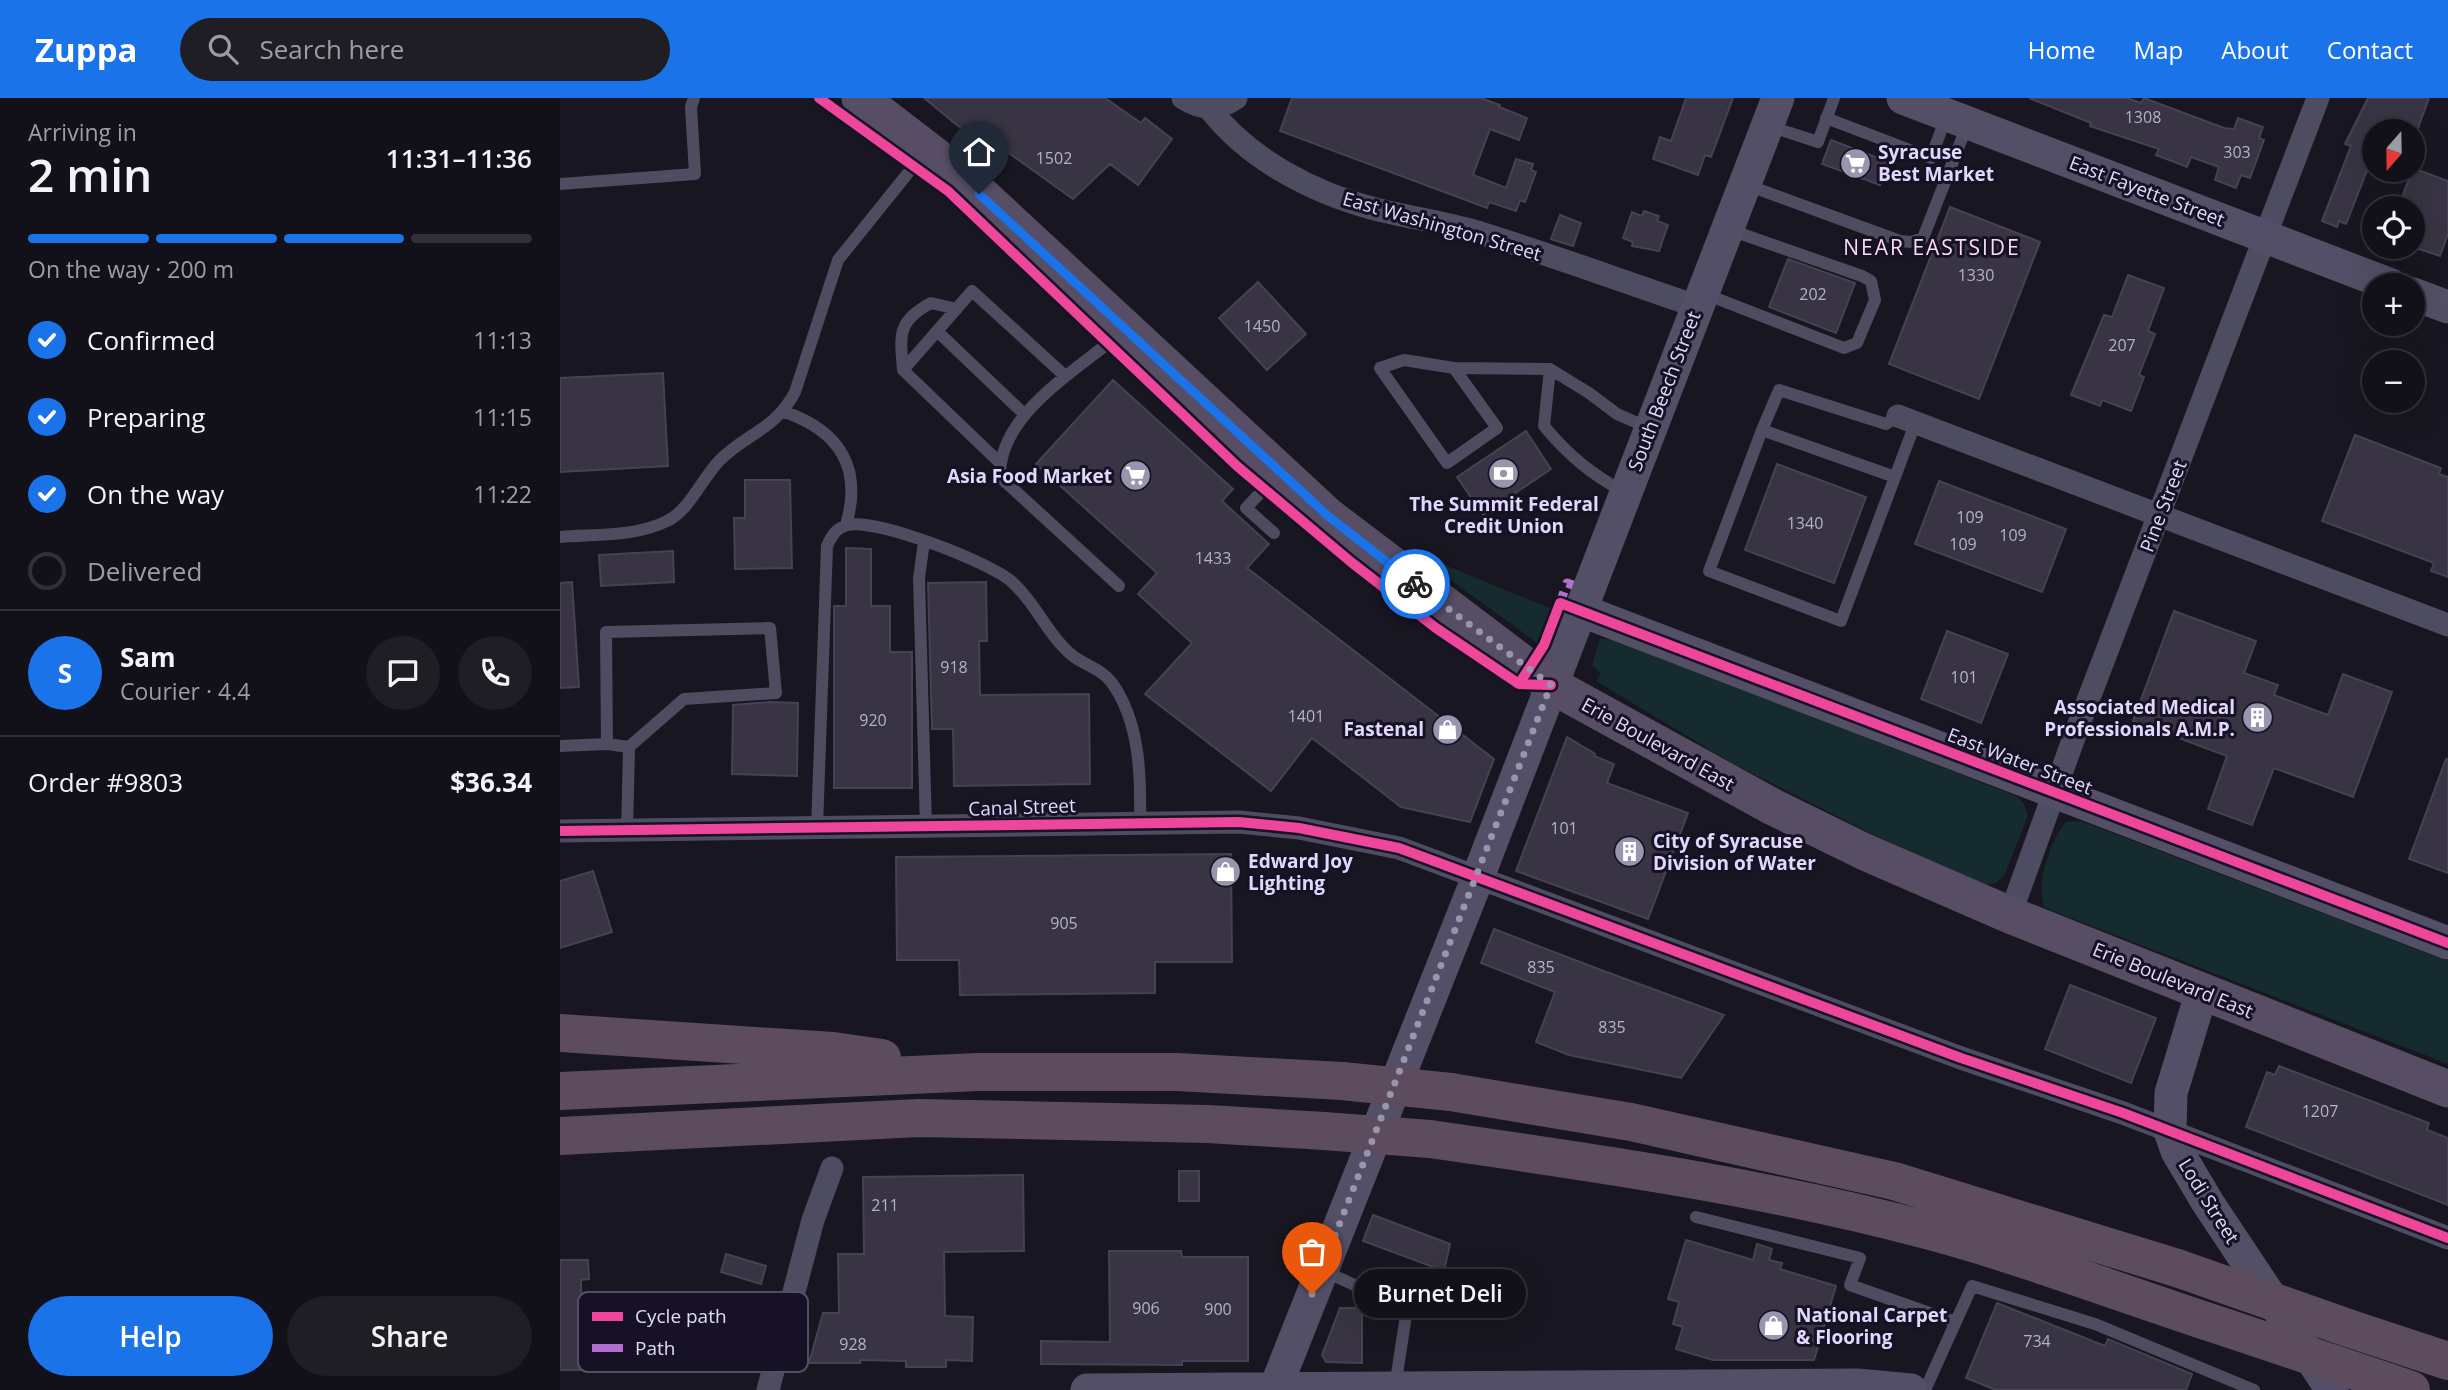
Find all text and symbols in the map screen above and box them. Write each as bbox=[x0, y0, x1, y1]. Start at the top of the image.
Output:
search box bbox=[180, 18, 670, 81]
text: Zuppa bbox=[35, 27, 138, 72]
icon: search bbox=[204, 30, 242, 68]
text: Search here bbox=[260, 31, 404, 67]
text: Home bbox=[2028, 33, 2096, 66]
text: Map bbox=[2134, 33, 2183, 66]
text: About bbox=[2221, 33, 2289, 66]
text: Contact bbox=[2327, 33, 2413, 66]
house number: 1308 bbox=[2125, 106, 2161, 128]
text: Arriving in bbox=[28, 116, 137, 148]
north arrow bbox=[2362, 119, 2426, 182]
map controls bbox=[2362, 119, 2425, 413]
pin bbox=[949, 122, 1009, 194]
icon: home bbox=[960, 133, 998, 171]
place label: Syracuse Best Market bbox=[1878, 139, 1994, 187]
text: 11:31–11:36 bbox=[386, 140, 532, 176]
house number: 303 bbox=[2223, 141, 2251, 163]
text: 2 min bbox=[28, 143, 152, 205]
supermarket icon: Syracuse Best Market bbox=[1838, 146, 1872, 180]
house number: 1502 bbox=[1036, 147, 1072, 169]
street label: East Fayette Street bbox=[2065, 149, 2229, 233]
street label: East Washington Street bbox=[1340, 185, 1544, 267]
button: locate bbox=[2362, 196, 2425, 259]
district label: NEAR EASTSIDE bbox=[1843, 233, 2021, 261]
text: On the way · 200 m bbox=[28, 253, 234, 285]
house number: 1330 bbox=[1958, 264, 1994, 286]
button: + bbox=[2362, 273, 2425, 336]
house number: 202 bbox=[1799, 283, 1827, 305]
street label: South Beech Street bbox=[1622, 307, 1707, 475]
house number: 1450 bbox=[1244, 315, 1280, 337]
icon: check bbox=[28, 321, 66, 359]
text: Confirmed bbox=[87, 322, 215, 358]
text: 11:13 bbox=[473, 324, 532, 356]
house number: 207 bbox=[2108, 334, 2136, 356]
button: − bbox=[2362, 350, 2425, 413]
icon: check bbox=[28, 398, 66, 436]
text: Preparing bbox=[87, 399, 205, 435]
text: 11:15 bbox=[473, 401, 532, 433]
bank icon: The Summit Federal Credit Union bbox=[1487, 456, 1521, 490]
street label: Pine Street bbox=[2134, 456, 2193, 556]
supermarket icon: Asia Food Market bbox=[1118, 459, 1152, 493]
place label: Asia Food Market bbox=[947, 463, 1112, 489]
icon: check bbox=[28, 475, 66, 513]
text: On the way bbox=[87, 476, 224, 512]
text: 11:22 bbox=[473, 478, 532, 510]
place label: The Summit Federal Credit Union bbox=[1409, 491, 1599, 539]
house number: 109 bbox=[1956, 506, 1984, 528]
house number: 1340 bbox=[1787, 512, 1823, 534]
house number: 109 bbox=[1999, 524, 2027, 546]
house number: 109 bbox=[1949, 533, 1977, 555]
house number: 1433 bbox=[1195, 547, 1231, 569]
courier bbox=[1380, 549, 1450, 619]
text: Delivered bbox=[87, 553, 202, 589]
icon: bike bbox=[1396, 565, 1434, 603]
button: chat bbox=[366, 636, 440, 710]
button: phone bbox=[458, 636, 532, 710]
text: Sam bbox=[120, 639, 176, 675]
text: S bbox=[58, 655, 72, 691]
house number: 918 bbox=[940, 656, 968, 678]
house number: 101 bbox=[1950, 666, 1978, 688]
text: Courier · 4.4 bbox=[120, 675, 250, 707]
street label: Erie Boulevard East bbox=[1577, 691, 1739, 797]
place label: Associated Medical Professionals A.M.P. bbox=[2044, 694, 2235, 742]
building icon: Associated Medical Professionals A.M.P. bbox=[2241, 701, 2275, 735]
house number: 1401 bbox=[1288, 705, 1324, 727]
house number: 920 bbox=[859, 709, 887, 731]
shop icon: Fastenal bbox=[1430, 712, 1464, 746]
place label: Fastenal bbox=[1343, 716, 1424, 742]
street label: East Water Street bbox=[1944, 721, 2096, 801]
text: Order #9803 bbox=[28, 764, 183, 800]
text: $36.34 bbox=[450, 764, 532, 800]
street label: Canal Street bbox=[968, 792, 1076, 822]
house number: 101 bbox=[1550, 817, 1578, 839]
place label: City of Syracuse Division of Water bbox=[1653, 828, 1816, 876]
building icon: City of Syracuse Division of Water bbox=[1613, 835, 1647, 869]
place label: Edward Joy Lighting bbox=[1248, 848, 1353, 896]
shop icon: Edward Joy Lighting bbox=[1208, 855, 1242, 889]
house number: 905 bbox=[1050, 912, 1078, 934]
street label: Erie Boulevard East bbox=[2089, 936, 2257, 1024]
house number: 835 bbox=[1527, 956, 1555, 978]
house number: 835 bbox=[1598, 1016, 1626, 1038]
house number: 1207 bbox=[2302, 1100, 2338, 1122]
street label: Lodi Street bbox=[2173, 1153, 2246, 1249]
house number: 211 bbox=[871, 1194, 899, 1216]
pin bbox=[1282, 1222, 1342, 1294]
icon: bag bbox=[1293, 1233, 1331, 1271]
callout: Burnet Deli bbox=[1354, 1270, 1526, 1318]
text: Burnet Deli bbox=[1377, 1277, 1503, 1309]
legend bbox=[578, 1292, 808, 1372]
button: Help bbox=[28, 1296, 273, 1376]
button: Share bbox=[287, 1296, 532, 1376]
house number: 906 bbox=[1132, 1297, 1160, 1319]
house number: 900 bbox=[1204, 1298, 1232, 1320]
place label: National Carpet & Flooring bbox=[1796, 1302, 1947, 1350]
text: Cycle path bbox=[635, 1303, 727, 1329]
shop icon: National Carpet & Flooring bbox=[1756, 1309, 1790, 1343]
house number: 734 bbox=[2023, 1330, 2051, 1352]
house number: 928 bbox=[839, 1333, 867, 1355]
text: Path bbox=[635, 1335, 675, 1361]

